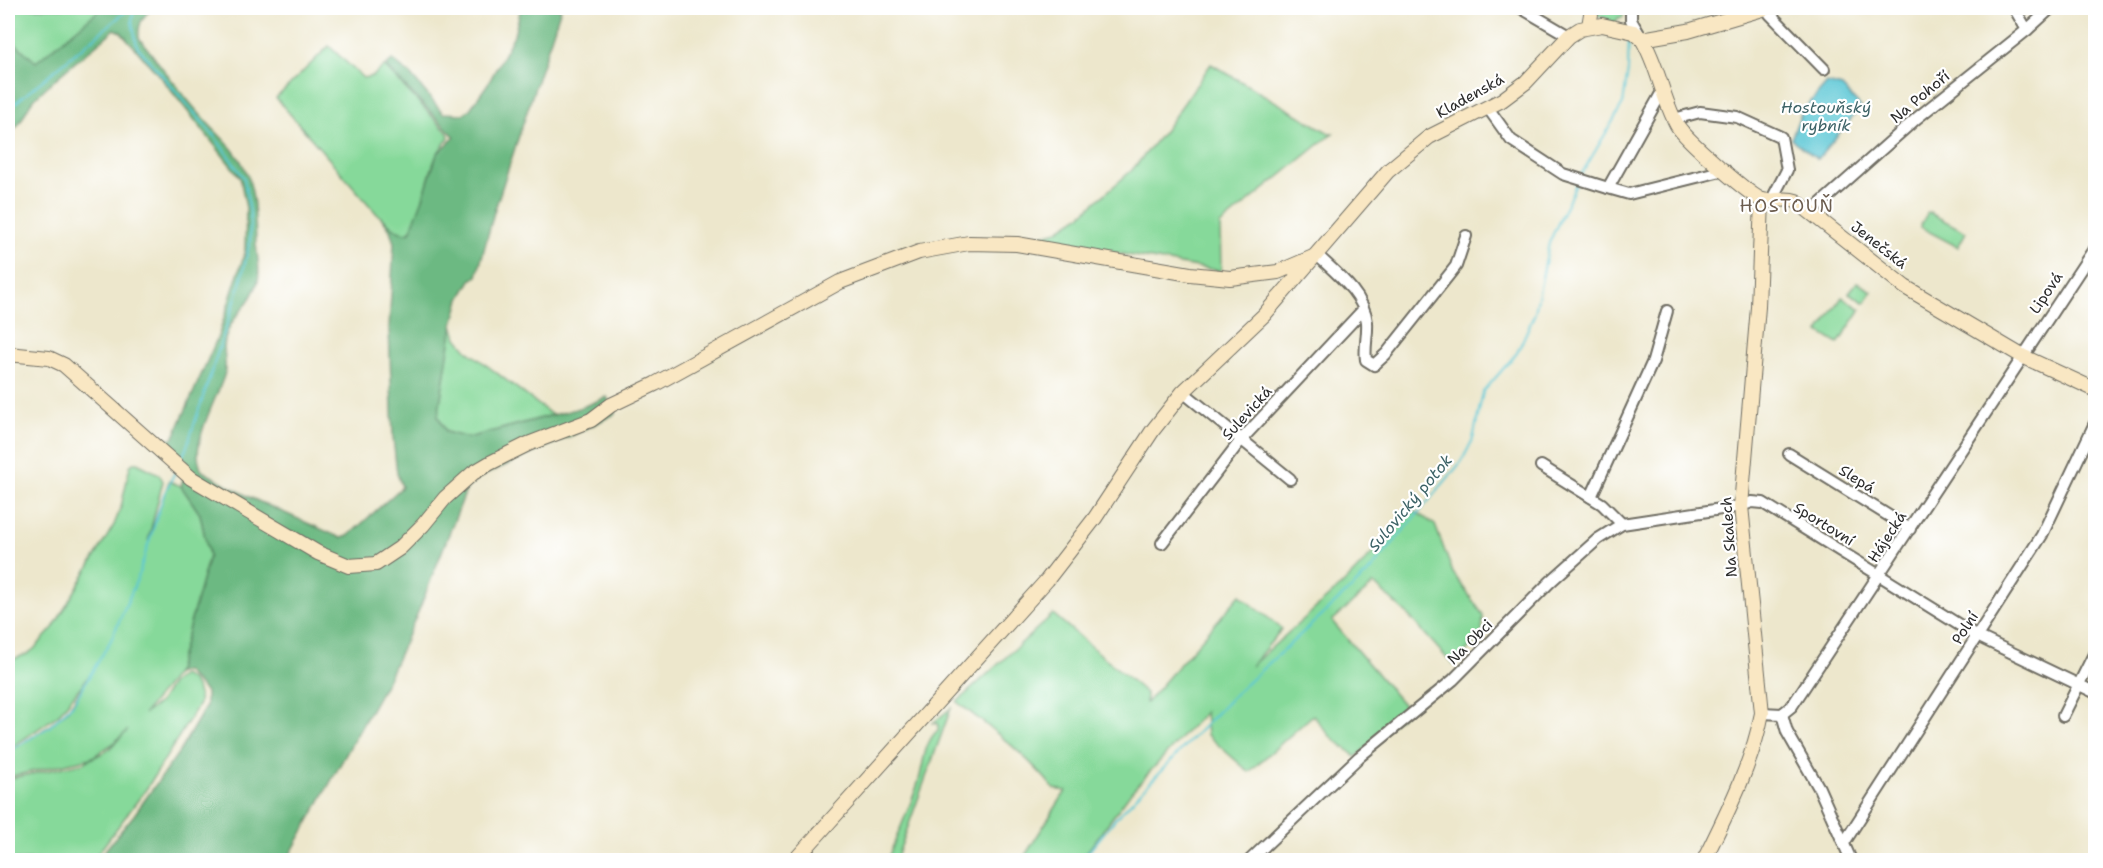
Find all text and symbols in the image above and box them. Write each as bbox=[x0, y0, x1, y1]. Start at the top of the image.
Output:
street label: Na Pohoří bbox=[1886, 66, 1954, 128]
street label: Kladenská bbox=[1433, 69, 1508, 123]
water label: Hostouňský rybník bbox=[1781, 97, 1871, 136]
district label: HOSTOUŇ bbox=[1740, 194, 1834, 218]
street label: Jenečská bbox=[1847, 217, 1912, 274]
street label: Lipová bbox=[2025, 268, 2068, 318]
street label: Sulevická bbox=[1217, 381, 1277, 444]
water label: Sulovický potok bbox=[1363, 450, 1457, 556]
street label: Slepá bbox=[1835, 460, 1879, 498]
street label: Na Skalech bbox=[1716, 496, 1742, 578]
street label: Sportovní bbox=[1790, 497, 1859, 551]
street label: Hájecká bbox=[1863, 507, 1911, 566]
street label: Polní bbox=[1947, 607, 1983, 648]
street label: Na Obci bbox=[1443, 615, 1497, 669]

